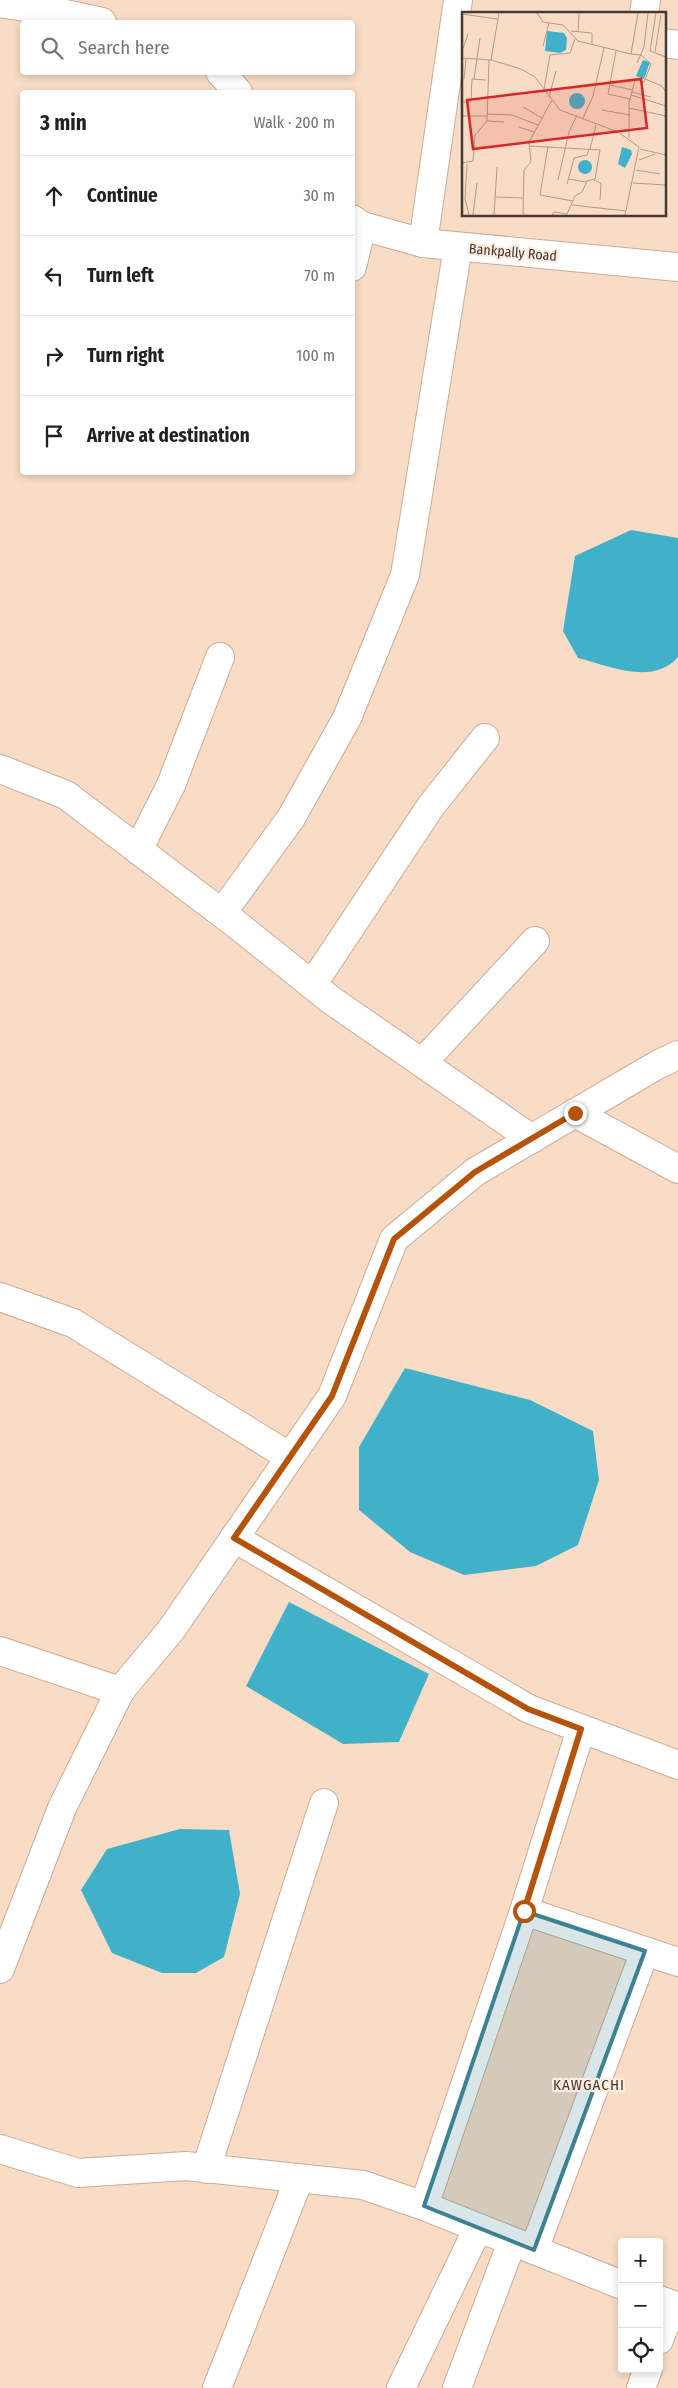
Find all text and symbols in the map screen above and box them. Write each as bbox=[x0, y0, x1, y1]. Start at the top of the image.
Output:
inset map bbox=[462, 12, 666, 216]
search box bbox=[20, 20, 355, 75]
icon: search bbox=[38, 34, 66, 62]
text: Search here bbox=[78, 36, 170, 59]
text: 3 min bbox=[40, 110, 87, 136]
text: Walk · 200 m bbox=[253, 113, 335, 132]
icon: ahead bbox=[40, 182, 68, 210]
text: Continue bbox=[87, 184, 158, 207]
text: 30 m bbox=[303, 186, 335, 205]
street label: Bankpally Road bbox=[468, 240, 558, 265]
icon: left bbox=[40, 262, 68, 290]
text: Turn left bbox=[87, 264, 154, 287]
text: 70 m bbox=[304, 266, 335, 285]
icon: right bbox=[40, 342, 68, 370]
text: Turn right bbox=[87, 344, 164, 367]
text: 100 m bbox=[296, 346, 335, 365]
icon: arrive bbox=[40, 422, 68, 450]
text: Arrive at destination bbox=[87, 424, 250, 447]
route end bbox=[564, 1102, 587, 1125]
route start bbox=[513, 1900, 536, 1923]
district label: KAWGACHI bbox=[553, 2076, 625, 2094]
map controls bbox=[618, 2238, 663, 2373]
button: + bbox=[618, 2238, 663, 2283]
button: − bbox=[618, 2283, 663, 2328]
button: locate bbox=[618, 2328, 663, 2373]

